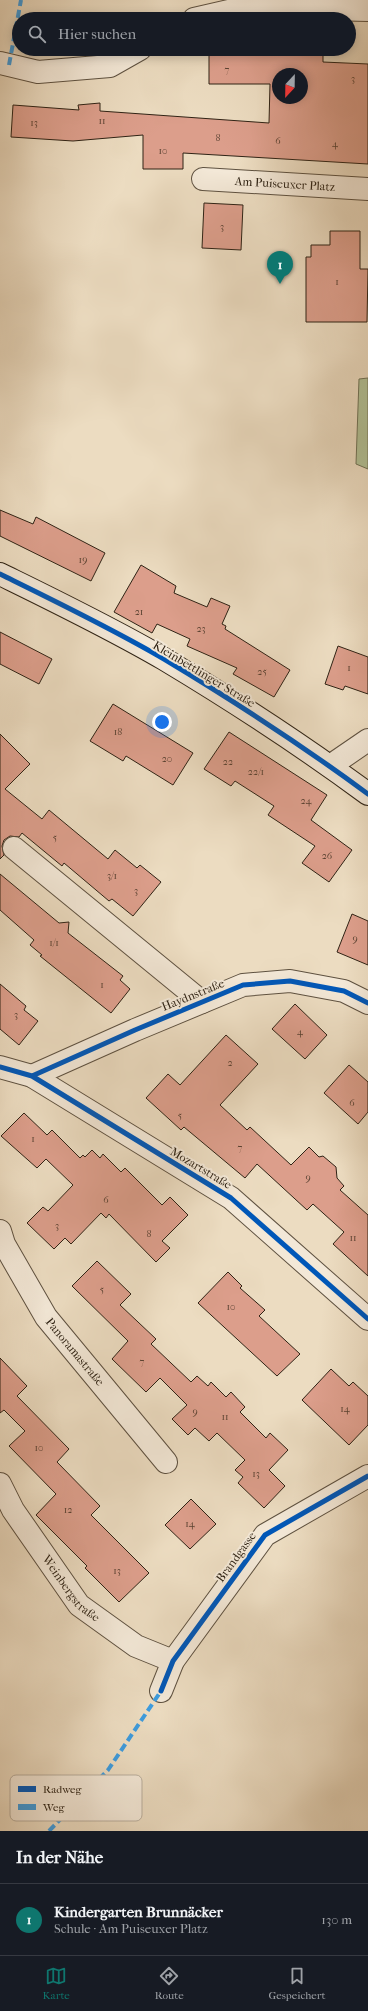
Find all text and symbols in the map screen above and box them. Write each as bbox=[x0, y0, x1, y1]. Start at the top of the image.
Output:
search box bbox=[12, 12, 356, 56]
icon: search bbox=[26, 23, 48, 45]
text: Hier suchen bbox=[58, 25, 136, 43]
house number: 7 bbox=[225, 64, 230, 76]
north arrow bbox=[272, 68, 308, 104]
house number: 3 bbox=[351, 73, 355, 85]
house number: 11 bbox=[98, 115, 106, 127]
house number: 13 bbox=[30, 117, 38, 129]
house number: 8 bbox=[215, 132, 221, 144]
house number: 6 bbox=[275, 135, 281, 147]
house number: 4 bbox=[332, 138, 339, 150]
house number: 10 bbox=[158, 145, 168, 157]
street label: Am Puiseuxer Platz bbox=[233, 174, 336, 194]
house number: 3 bbox=[220, 221, 224, 233]
pin: 1 bbox=[267, 251, 293, 284]
house number: 1 bbox=[335, 276, 339, 288]
house number: 19 bbox=[79, 554, 87, 566]
house number: 21 bbox=[135, 606, 143, 618]
house number: 23 bbox=[196, 623, 206, 635]
street label: Kleinbettlinger Straße bbox=[150, 638, 258, 710]
house number: 1 bbox=[347, 662, 351, 674]
house number: 25 bbox=[257, 666, 267, 678]
your location bbox=[152, 712, 172, 732]
house number: 18 bbox=[114, 726, 122, 738]
house number: 20 bbox=[162, 753, 172, 765]
house number: 22 bbox=[223, 756, 233, 768]
house number: 22/1 bbox=[248, 766, 264, 778]
house number: 24 bbox=[300, 795, 313, 807]
house number: 5 bbox=[53, 832, 57, 844]
house number: 26 bbox=[322, 850, 333, 862]
house number: 3/1 bbox=[107, 870, 117, 882]
house number: 3 bbox=[134, 885, 138, 897]
house number: 9 bbox=[352, 933, 358, 945]
house number: 1/1 bbox=[49, 937, 59, 949]
street label: Haydnstraße bbox=[160, 976, 226, 1014]
house number: 1 bbox=[100, 979, 104, 991]
house number: 3 bbox=[14, 1009, 18, 1021]
house number: 4 bbox=[297, 1026, 304, 1038]
house number: 2 bbox=[227, 1057, 233, 1069]
house number: 6 bbox=[349, 1097, 355, 1109]
house number: 5 bbox=[178, 1110, 182, 1122]
house number: 1 bbox=[31, 1133, 35, 1145]
house number: 7 bbox=[238, 1142, 243, 1154]
street label: Mozartstraße bbox=[168, 1144, 234, 1192]
house number: 9 bbox=[305, 1172, 311, 1184]
house number: 6 bbox=[103, 1194, 109, 1206]
house number: 3 bbox=[55, 1220, 59, 1232]
house number: 8 bbox=[146, 1228, 152, 1240]
house number: 11 bbox=[349, 1232, 357, 1244]
house number: 5 bbox=[100, 1284, 104, 1296]
house number: 10 bbox=[226, 1301, 236, 1313]
street label: Panoramastraße bbox=[43, 1315, 107, 1389]
house number: 7 bbox=[140, 1356, 145, 1368]
house number: 14 bbox=[340, 1403, 351, 1415]
house number: 9 bbox=[192, 1406, 198, 1418]
house number: 11 bbox=[221, 1411, 229, 1423]
house number: 10 bbox=[34, 1442, 44, 1454]
house number: 13 bbox=[252, 1468, 260, 1480]
house number: 12 bbox=[64, 1504, 72, 1516]
house number: 14 bbox=[185, 1518, 196, 1530]
street label: Brandgasse bbox=[213, 1529, 259, 1585]
street label: Weinbergstraße bbox=[39, 1552, 102, 1625]
house number: 13 bbox=[113, 1565, 121, 1577]
legend bbox=[10, 1775, 142, 1821]
text: Radweg bbox=[43, 1783, 82, 1796]
text: Weg bbox=[42, 1801, 65, 1814]
text: In der Nähe bbox=[16, 1847, 103, 1867]
text: Kindergarten Brunnäcker bbox=[54, 1903, 223, 1921]
text: 1 bbox=[27, 1912, 31, 1927]
text: 130 m bbox=[321, 1912, 352, 1927]
text: Schule · Am Puiseuxer Platz bbox=[54, 1921, 208, 1936]
tab: Karte bbox=[42, 1965, 70, 2002]
tab: Route bbox=[155, 1965, 184, 2002]
tab: Gespeichert bbox=[269, 1965, 325, 2002]

